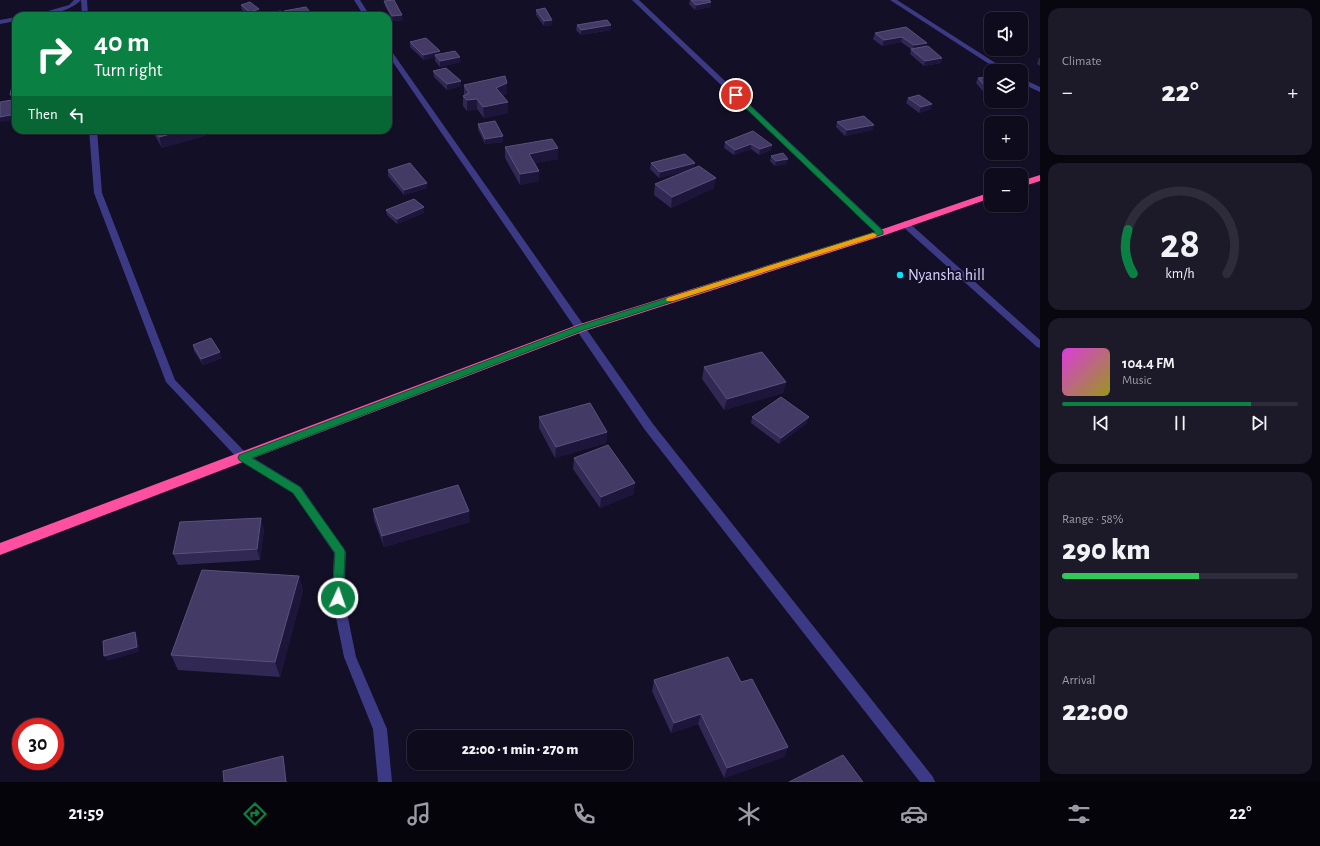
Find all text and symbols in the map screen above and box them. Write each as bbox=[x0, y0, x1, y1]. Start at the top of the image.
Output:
map controls bbox=[984, 12, 1028, 212]
button: sound bbox=[984, 12, 1028, 56]
icon: right bbox=[28, 28, 80, 80]
text: 40 m bbox=[94, 29, 150, 57]
text: Climate bbox=[1062, 55, 1101, 68]
text: Turn right bbox=[94, 62, 163, 80]
button: layers bbox=[984, 64, 1028, 108]
text: 22° bbox=[1161, 77, 1199, 107]
pin bbox=[719, 78, 753, 112]
text: − bbox=[1062, 81, 1073, 103]
text: + bbox=[1287, 81, 1298, 103]
icon: arrive bbox=[725, 84, 747, 106]
icon: left bbox=[66, 104, 88, 126]
text: Then bbox=[28, 107, 58, 122]
button: + bbox=[984, 116, 1028, 160]
button: − bbox=[984, 168, 1028, 212]
text: 28 bbox=[1160, 224, 1200, 265]
place label: Nyansha hill bbox=[908, 267, 985, 284]
text: km/h bbox=[1165, 267, 1195, 281]
marker: Nyansha hill bbox=[895, 270, 905, 280]
text: 104.4 FM bbox=[1122, 356, 1175, 371]
text: Music bbox=[1122, 374, 1152, 387]
icon: previous bbox=[1090, 412, 1112, 434]
icon: pause bbox=[1169, 412, 1191, 434]
icon: next bbox=[1248, 412, 1270, 434]
text: Range · 58% bbox=[1062, 513, 1123, 526]
text: 290 km bbox=[1062, 535, 1151, 565]
position arrow bbox=[317, 577, 359, 619]
text: Arrival bbox=[1062, 674, 1095, 687]
text: 22:00 bbox=[1062, 696, 1129, 726]
speed limit sign: 30 bbox=[12, 718, 64, 770]
text: 22:00 · 1 min · 270 m bbox=[462, 742, 578, 757]
icon: directions bbox=[241, 800, 269, 828]
icon: music bbox=[405, 800, 433, 828]
icon: phone bbox=[570, 800, 598, 828]
icon: climate bbox=[735, 800, 763, 828]
icon: car bbox=[900, 800, 928, 828]
icon: filters bbox=[1065, 800, 1093, 828]
text: 21:59 bbox=[68, 805, 104, 823]
text: 22° bbox=[1229, 805, 1252, 823]

